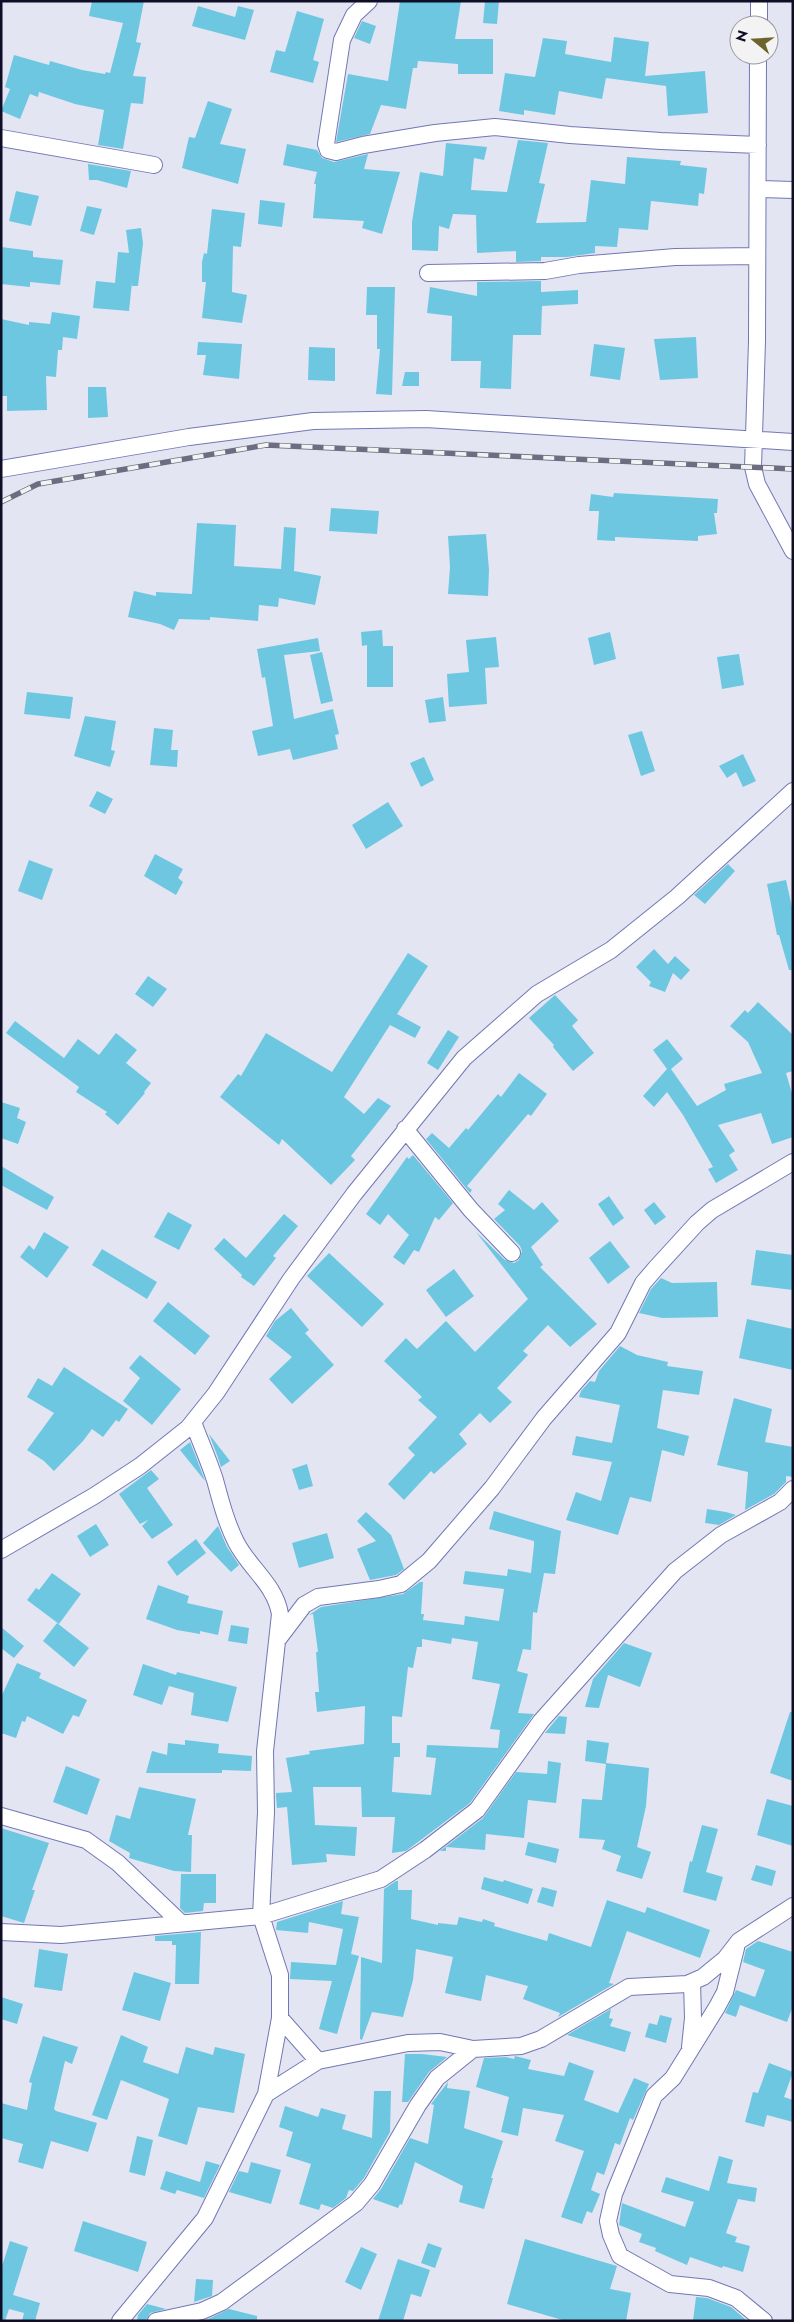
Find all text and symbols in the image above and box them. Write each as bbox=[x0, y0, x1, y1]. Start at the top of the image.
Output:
north arrow bbox=[729, 15, 779, 65]
text: N bbox=[730, 28, 753, 44]

